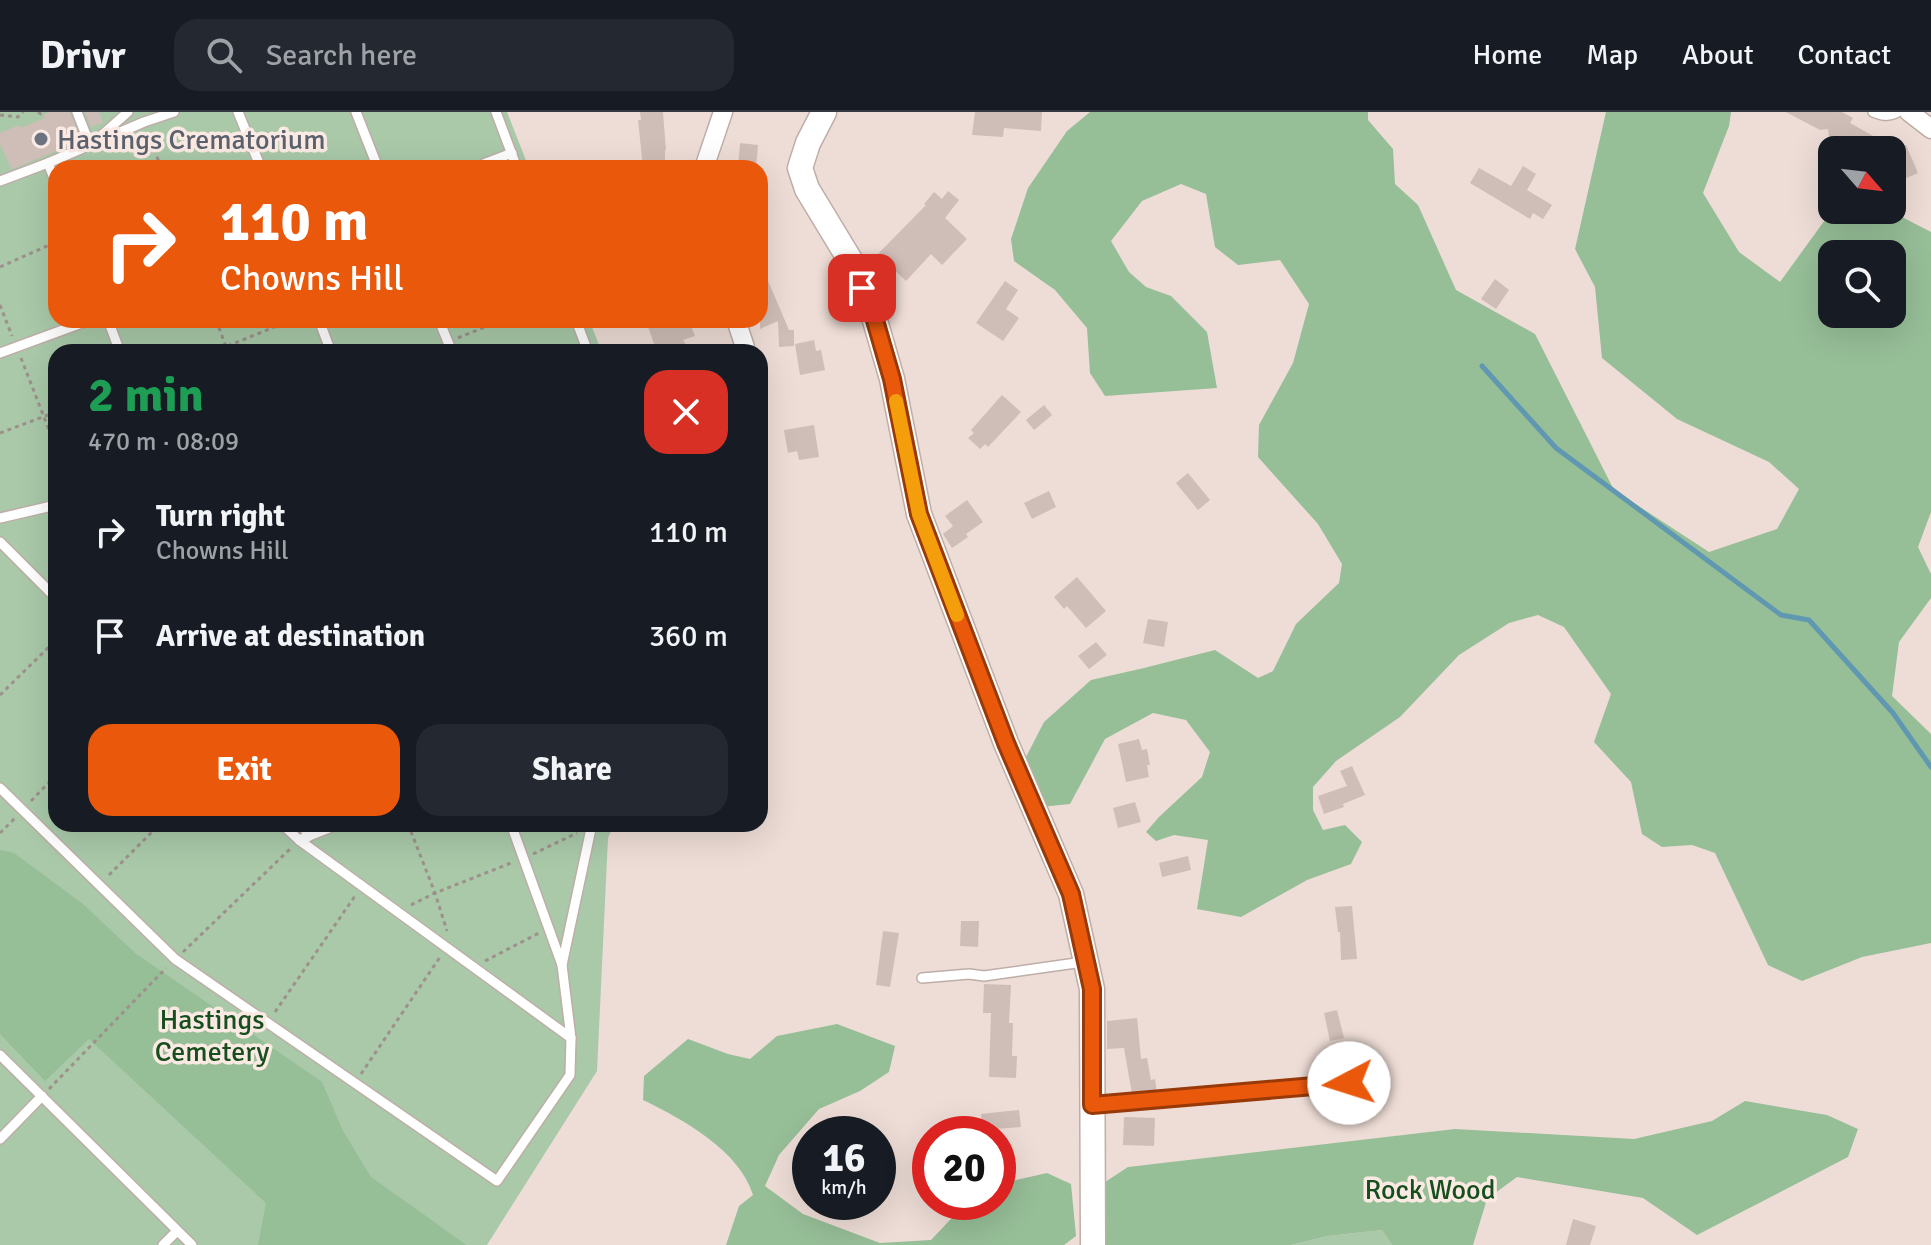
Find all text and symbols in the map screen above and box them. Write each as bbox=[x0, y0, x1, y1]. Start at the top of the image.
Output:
search box bbox=[174, 19, 734, 91]
text: Drivr bbox=[40, 32, 126, 79]
icon: search bbox=[202, 33, 246, 77]
text: Search here bbox=[266, 37, 417, 74]
text: Home bbox=[1473, 38, 1542, 72]
text: Map bbox=[1586, 38, 1638, 72]
text: About bbox=[1682, 38, 1754, 72]
text: Contact bbox=[1798, 38, 1891, 72]
place label: Hastings Crematorium bbox=[57, 123, 325, 157]
marker: Hastings Crematorium bbox=[32, 130, 50, 148]
north arrow bbox=[1818, 136, 1906, 224]
map controls bbox=[1818, 136, 1906, 328]
text: 110 m bbox=[220, 187, 368, 256]
icon: right bbox=[88, 192, 192, 296]
button: search bbox=[1818, 240, 1906, 328]
pin bbox=[828, 254, 896, 322]
text: Chowns Hill bbox=[220, 256, 404, 301]
icon: arrive bbox=[840, 266, 884, 310]
text: 2 min bbox=[88, 366, 204, 425]
button: close bbox=[644, 370, 728, 454]
text: 470 m · 08:09 bbox=[88, 426, 239, 458]
text: Turn right bbox=[156, 498, 285, 535]
icon: right bbox=[88, 510, 132, 554]
text: 110 m bbox=[649, 514, 728, 551]
text: Chowns Hill bbox=[156, 535, 289, 567]
icon: arrive bbox=[88, 614, 132, 658]
text: Arrive at destination bbox=[156, 618, 425, 655]
text: 360 m bbox=[649, 618, 728, 655]
button: Exit bbox=[88, 724, 400, 816]
button: Share bbox=[416, 724, 728, 816]
park label: Hastings Cemetery bbox=[155, 1003, 269, 1069]
position arrow bbox=[1307, 1041, 1391, 1125]
speed limit sign: 20 bbox=[912, 1116, 1016, 1220]
text: 16 bbox=[822, 1133, 866, 1183]
park label: Rock Wood bbox=[1364, 1173, 1496, 1207]
text: km/h bbox=[821, 1175, 867, 1200]

